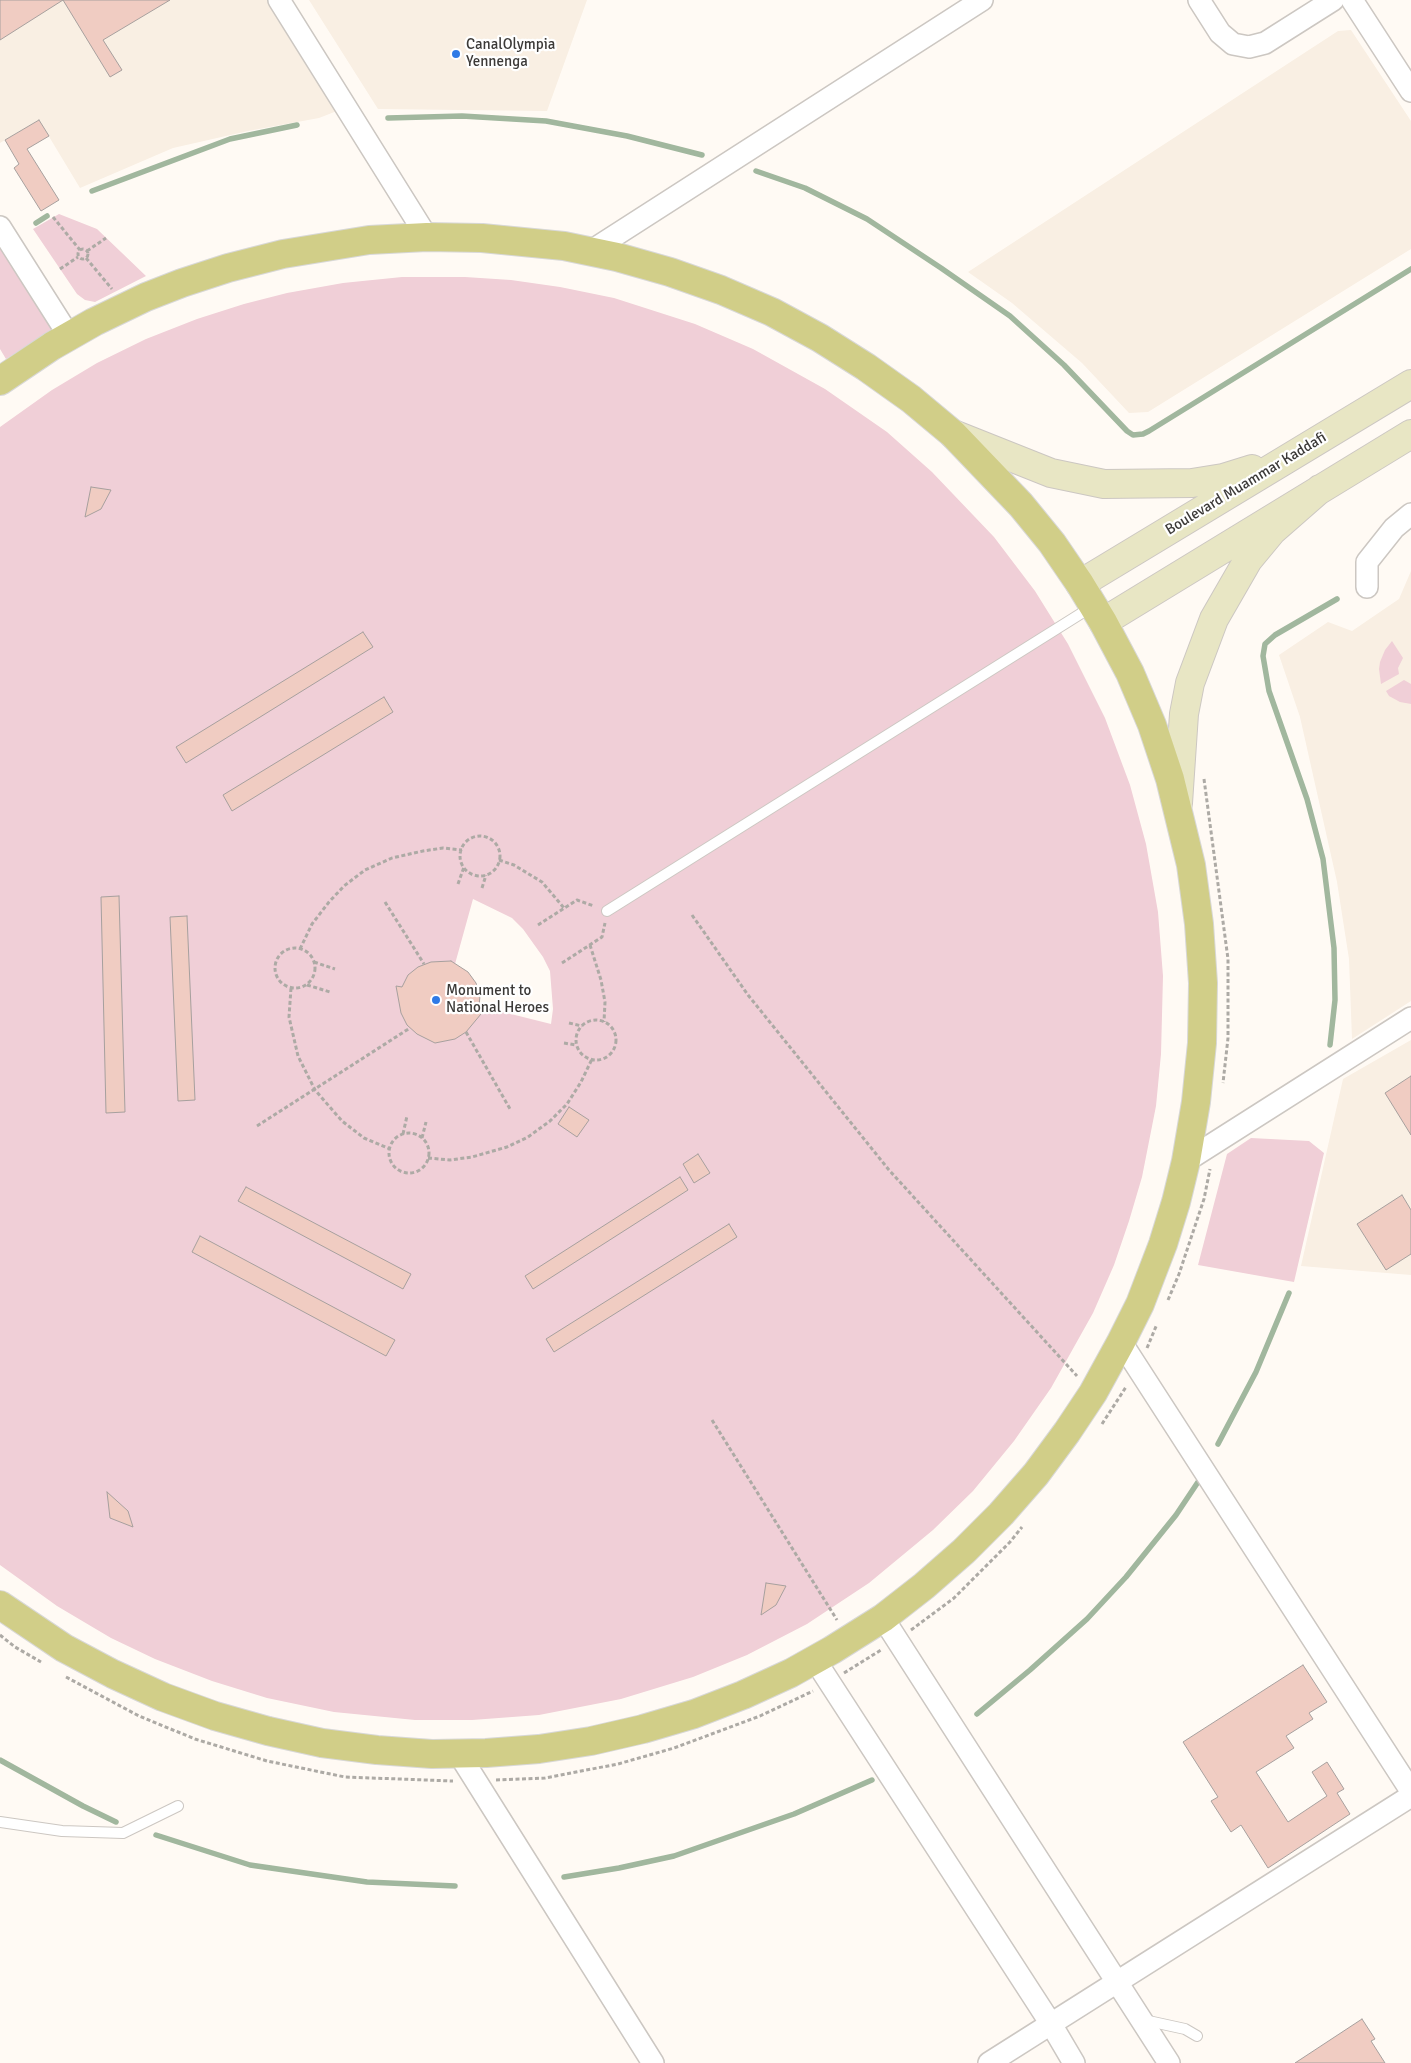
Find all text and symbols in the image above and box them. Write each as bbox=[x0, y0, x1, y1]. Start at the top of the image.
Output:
place label: CanalOlympia Yennenga bbox=[466, 36, 555, 71]
marker: CanalOlympia Yennenga bbox=[450, 48, 462, 60]
street label: Boulevard Muammar Kaddafi bbox=[1162, 429, 1330, 539]
place label: Monument to National Heroes bbox=[446, 982, 549, 1017]
marker: Monument to National Heroes bbox=[430, 994, 442, 1006]

